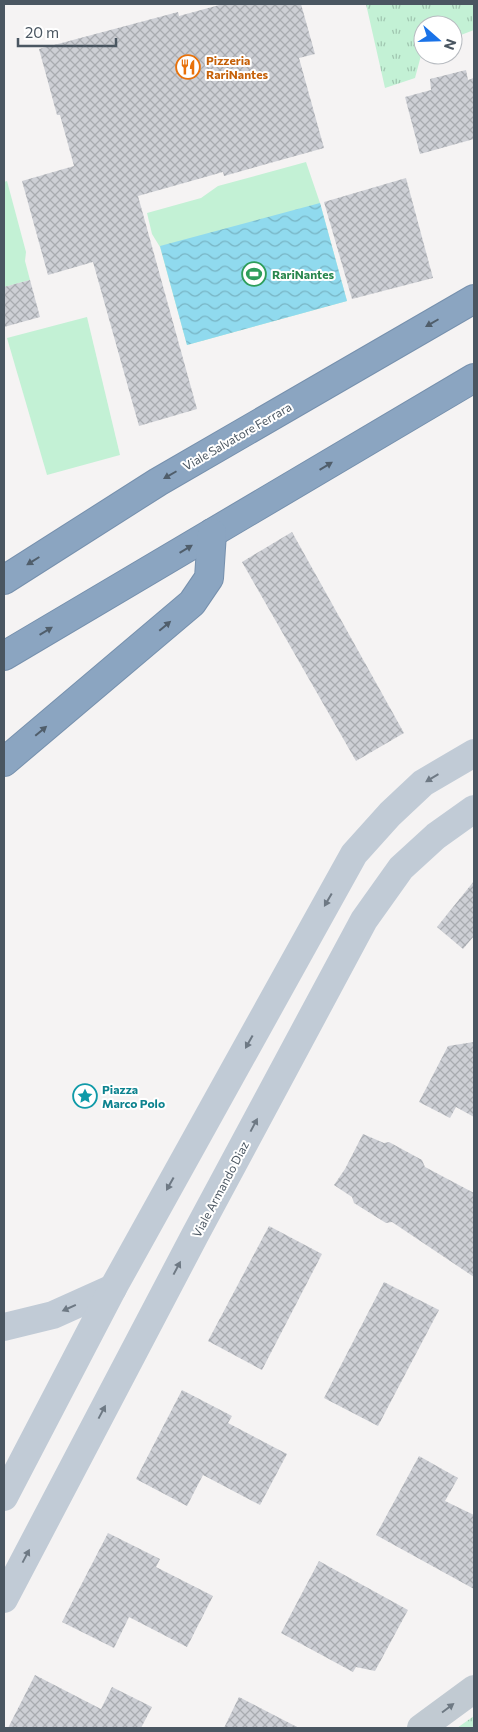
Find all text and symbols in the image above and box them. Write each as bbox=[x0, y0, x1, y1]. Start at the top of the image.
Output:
scale bar bbox=[18, 15, 115, 47]
north arrow bbox=[413, 15, 463, 65]
text: 20 m bbox=[25, 23, 59, 41]
text: N bbox=[441, 37, 460, 52]
place label: Pizzeria RariNantes bbox=[206, 53, 268, 81]
restaurant icon: Pizzeria RariNantes bbox=[175, 54, 201, 80]
sports icon: RariNantes bbox=[241, 261, 267, 287]
place label: RariNantes bbox=[272, 267, 334, 281]
one-way arrow bbox=[425, 319, 439, 328]
street label: Viale Salvatore Ferrara bbox=[180, 399, 294, 473]
one-way arrow bbox=[319, 462, 332, 471]
one-way arrow bbox=[163, 471, 178, 479]
one-way arrow bbox=[179, 544, 192, 553]
one-way arrow bbox=[26, 557, 39, 566]
one-way arrow bbox=[158, 620, 171, 631]
one-way arrow bbox=[39, 627, 52, 636]
one-way arrow bbox=[34, 725, 47, 736]
one-way arrow bbox=[426, 773, 439, 782]
one-way arrow bbox=[324, 893, 332, 908]
one-way arrow bbox=[245, 1035, 253, 1049]
place label: Piazza Marco Polo bbox=[102, 1082, 165, 1110]
place icon: Piazza Marco Polo bbox=[72, 1083, 98, 1109]
one-way arrow bbox=[250, 1118, 258, 1132]
street label: Viale Armando Diaz bbox=[189, 1139, 251, 1239]
one-way arrow bbox=[166, 1178, 175, 1191]
one-way arrow bbox=[173, 1261, 181, 1276]
one-way arrow bbox=[62, 1304, 76, 1312]
one-way arrow bbox=[98, 1405, 106, 1419]
one-way arrow bbox=[22, 1549, 30, 1563]
one-way arrow bbox=[441, 1703, 454, 1714]

